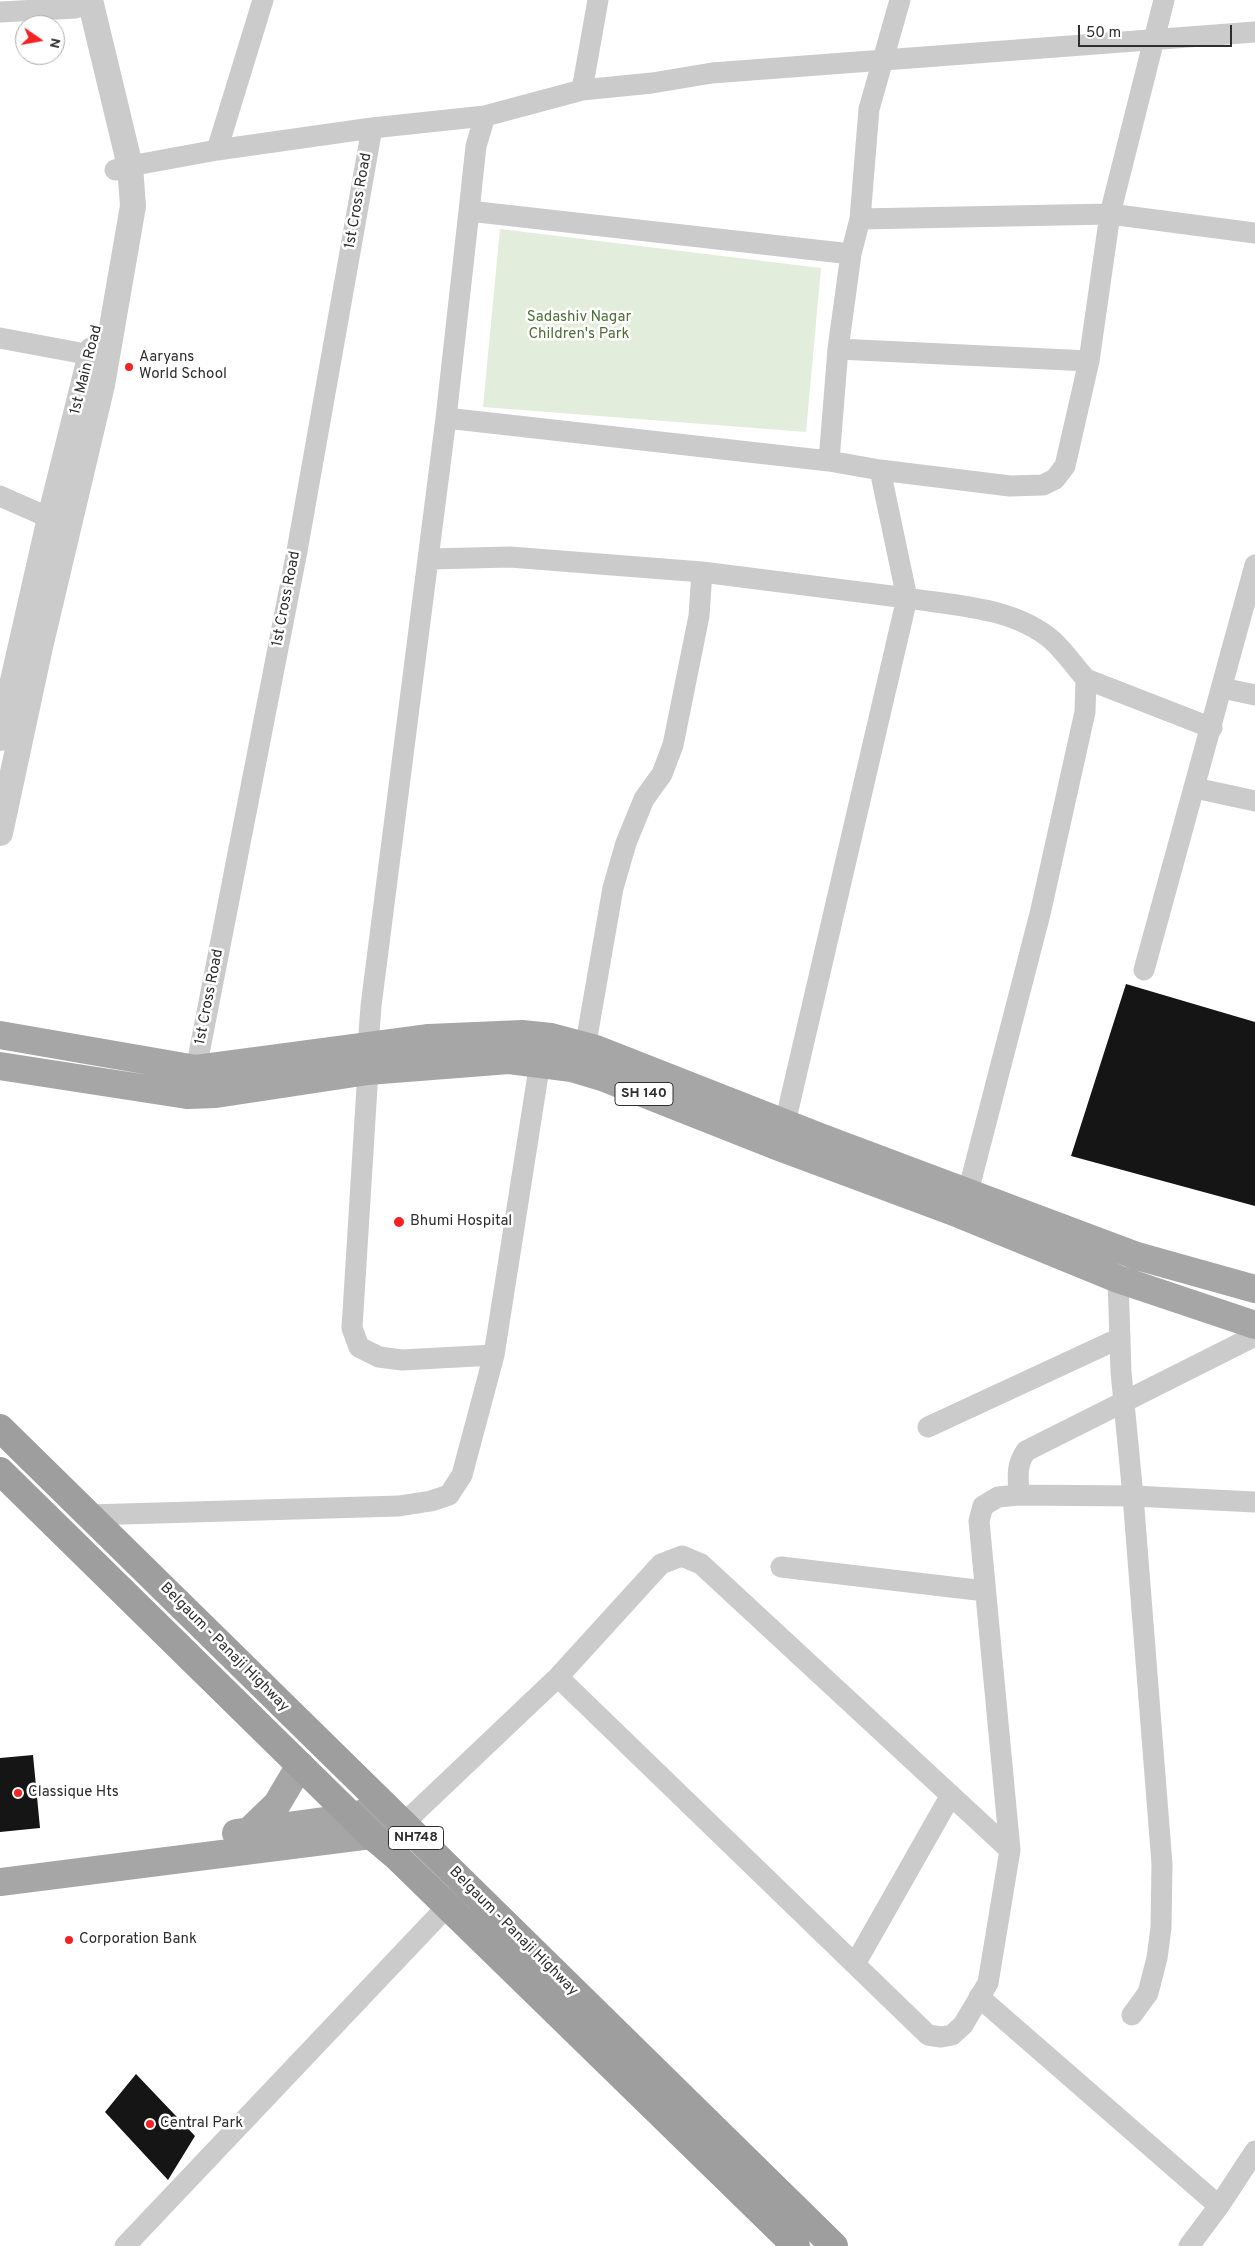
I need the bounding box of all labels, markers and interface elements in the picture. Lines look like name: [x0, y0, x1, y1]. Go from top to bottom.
north arrow: [15, 15, 65, 65]
scale bar: [1080, 15, 1234, 47]
text: 50 m: [1086, 24, 1121, 43]
text: N: [45, 36, 64, 50]
street label: 1st Cross Road: [342, 152, 376, 250]
park label: Sadashiv Nagar Children's Park: [527, 309, 631, 344]
street label: 1st Main Road: [67, 323, 107, 417]
place label: Aaryans World School: [139, 349, 227, 384]
marker: Aaryans World School: [123, 361, 135, 373]
street label: 1st Cross Road: [269, 550, 305, 648]
street label: 1st Cross Road: [192, 948, 228, 1046]
road number: SH 140: [615, 1082, 673, 1106]
place label: Bhumi Hospital: [410, 1213, 512, 1231]
marker: Bhumi Hospital: [392, 1215, 406, 1229]
street label: Belgaum - Panaji Highway: [156, 1580, 292, 1716]
place label: Classique Hts: [28, 1784, 119, 1802]
marker: Classique Hts: [12, 1787, 24, 1799]
road number: NH748: [388, 1826, 444, 1850]
street label: Belgaum - Panaji Highway: [445, 1864, 581, 2000]
place label: Corporation Bank: [79, 1931, 197, 1949]
marker: Corporation Bank: [63, 1934, 75, 1946]
place label: Central Park: [160, 2115, 243, 2133]
marker: Central Park: [144, 2118, 156, 2130]

